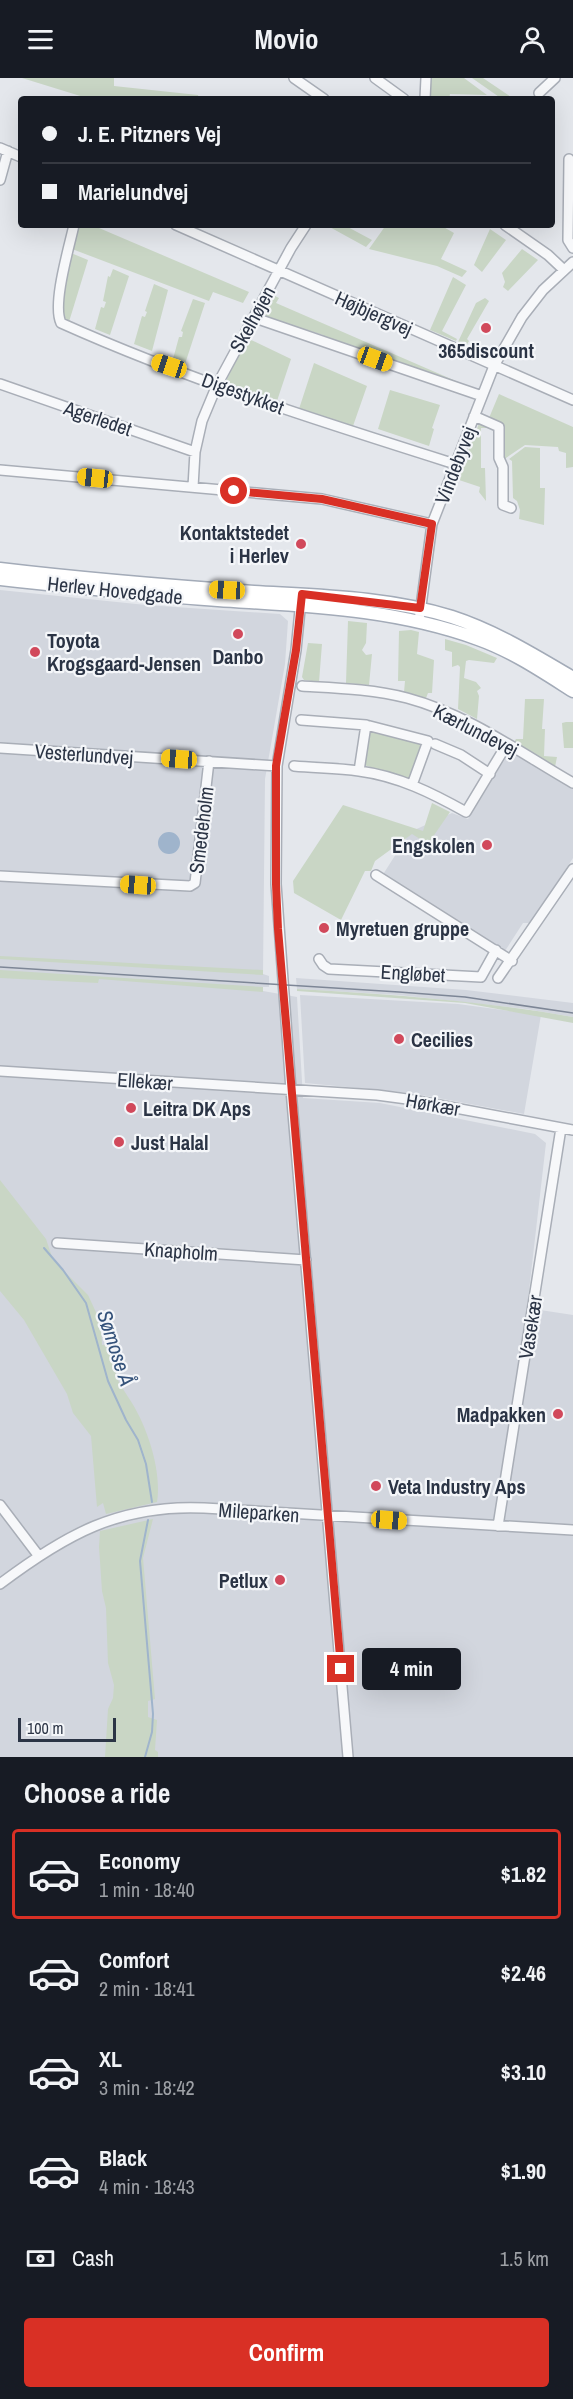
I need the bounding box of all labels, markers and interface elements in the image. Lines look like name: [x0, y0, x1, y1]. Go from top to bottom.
text: Movio: [255, 21, 318, 57]
icon: menu: [24, 23, 57, 56]
icon: person: [516, 23, 549, 56]
text: J. E. Pitzners Vej: [78, 119, 221, 149]
text: Marielundvej: [78, 177, 188, 207]
street label: Skelhøjen: [223, 281, 281, 357]
street label: Højbjergvej: [331, 284, 417, 342]
marker: 365discount: [479, 321, 493, 335]
place label: 365discount: [438, 337, 534, 364]
car: [355, 344, 395, 374]
car: [149, 352, 189, 380]
street label: Digestykket: [198, 366, 288, 420]
street label: Agerledet: [59, 393, 136, 442]
street label: Vindebyvej: [428, 422, 482, 508]
car: [76, 467, 114, 489]
route start: [220, 477, 247, 504]
place label: Kontaktstedet i Herlev: [180, 519, 290, 569]
marker: Kontaktstedet i Herlev: [294, 537, 308, 551]
street label: Herlev Hovedgade: [46, 569, 184, 611]
car: [209, 580, 245, 600]
place label: Toyota Krogsgaard-Jensen: [47, 627, 201, 677]
marker: Danbo: [231, 627, 245, 641]
place label: Danbo: [212, 643, 264, 670]
marker: Toyota Krogsgaard-Jensen: [28, 645, 42, 659]
street label: Kærlundevej: [429, 697, 523, 763]
street label: Vesterlundvej: [34, 737, 134, 771]
car: [160, 749, 198, 769]
street label: Smedeholm: [182, 785, 220, 875]
place label: Engskolen: [392, 832, 475, 859]
marker: Engskolen: [480, 838, 494, 852]
car: [119, 875, 157, 895]
place label: Myretuen gruppe: [336, 915, 469, 942]
marker: Myretuen gruppe: [317, 921, 331, 935]
street label: Engløbet: [380, 958, 446, 988]
place label: Cecilies: [411, 1026, 473, 1053]
marker: Cecilies: [392, 1032, 406, 1046]
street label: Ellekær: [116, 1066, 174, 1096]
street label: Hørkær: [404, 1086, 463, 1122]
place label: Leitra DK Aps: [143, 1095, 251, 1122]
marker: Leitra DK Aps: [124, 1101, 138, 1115]
place label: Just Halal: [131, 1129, 208, 1156]
marker: Just Halal: [112, 1135, 126, 1149]
street label: Knapholm: [143, 1235, 219, 1267]
street label: Vasekær: [512, 1293, 548, 1361]
water label: Sømose Å: [90, 1306, 142, 1390]
place label: Madpakken: [457, 1401, 546, 1428]
marker: Madpakken: [551, 1407, 565, 1421]
place label: Veta Industry Aps: [388, 1473, 526, 1500]
marker: Veta Industry Aps: [369, 1479, 383, 1493]
street label: Mileparken: [218, 1496, 300, 1528]
car: [370, 1510, 408, 1530]
place label: Petlux: [219, 1567, 269, 1594]
marker: Petlux: [273, 1573, 287, 1587]
callout: 4 min: [362, 1648, 461, 1690]
route end: [327, 1655, 354, 1682]
text: 4 min: [390, 1655, 433, 1682]
scale bar: [18, 1715, 116, 1742]
text: 100 m: [27, 1717, 63, 1739]
text: Choose a ride: [24, 1775, 170, 1811]
text: Economy: [99, 1846, 180, 1876]
icon: car: [27, 1847, 81, 1901]
text: $1.82: [501, 1859, 546, 1889]
text: 1 min · 18:40: [99, 1876, 195, 1903]
text: Comfort: [99, 1945, 169, 1975]
icon: car: [27, 1946, 81, 2000]
text: $2.46: [501, 1958, 546, 1988]
text: 2 min · 18:41: [99, 1975, 195, 2002]
text: XL: [99, 2044, 122, 2074]
icon: car: [27, 2045, 81, 2099]
text: $3.10: [501, 2057, 546, 2087]
text: 3 min · 18:42: [99, 2074, 195, 2101]
text: Black: [99, 2143, 147, 2173]
icon: car: [27, 2144, 81, 2198]
text: $1.90: [501, 2156, 546, 2186]
text: 4 min · 18:43: [99, 2173, 195, 2200]
icon: cash: [24, 2242, 57, 2275]
text: Cash: [72, 2243, 114, 2273]
text: 1.5 km: [500, 2245, 549, 2272]
button: Confirm: [24, 2318, 549, 2387]

